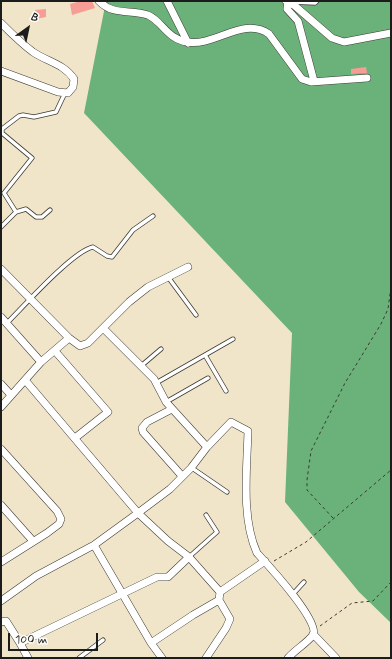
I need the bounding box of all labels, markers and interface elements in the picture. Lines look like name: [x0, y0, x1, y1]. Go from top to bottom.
north arrow: [8, 8, 48, 48]
text: B: [28, 10, 41, 26]
scale bar: [10, 625, 100, 651]
text: 100 m: [15, 632, 47, 648]

